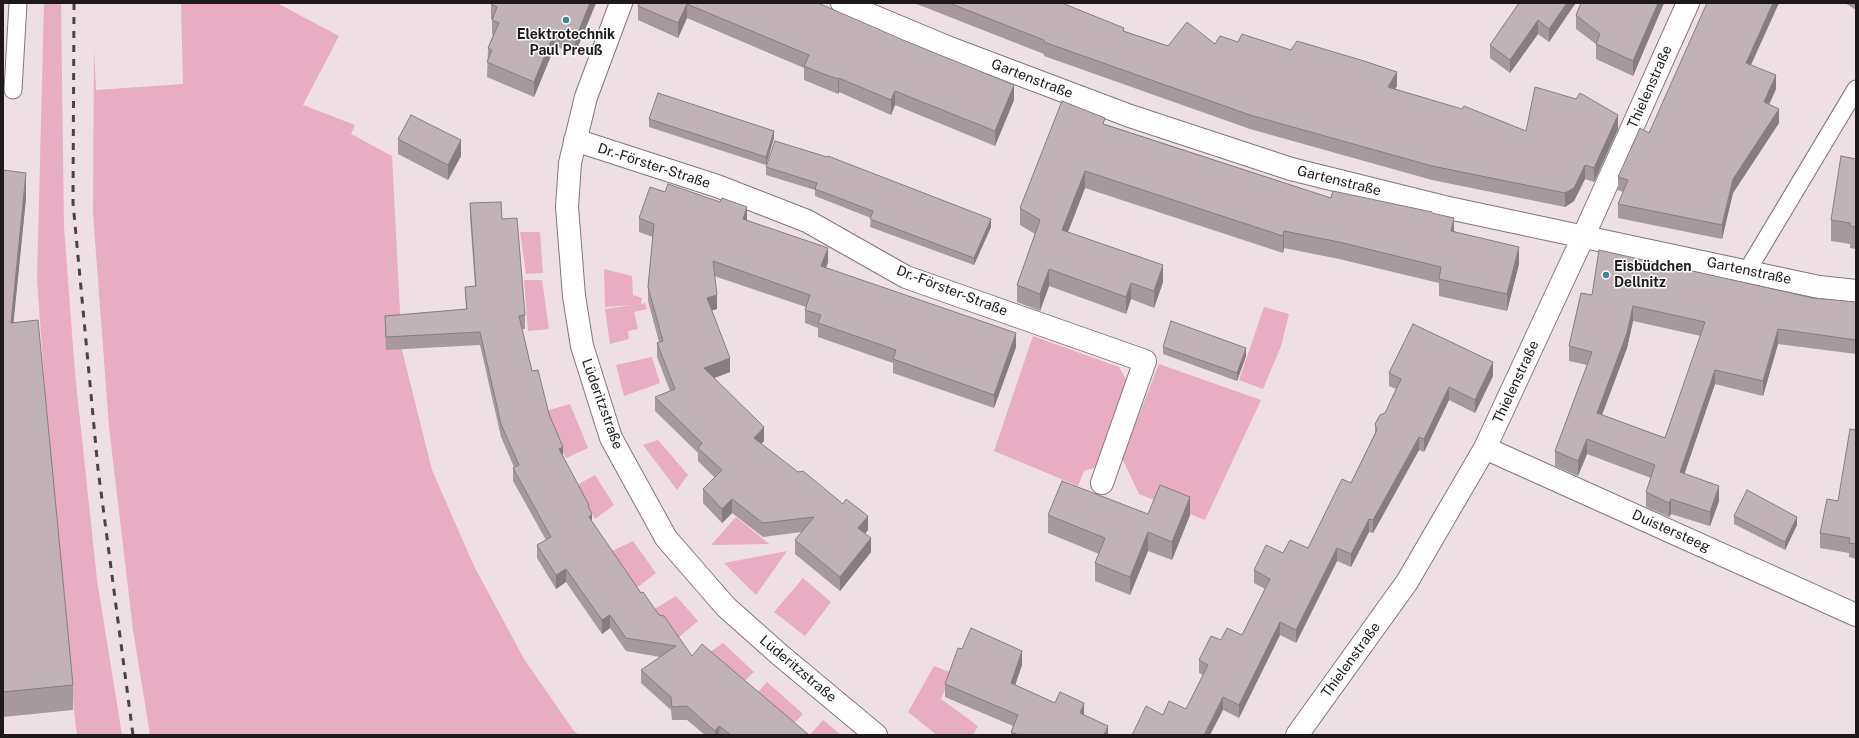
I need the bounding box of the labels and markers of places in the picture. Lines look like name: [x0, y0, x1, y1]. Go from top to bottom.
marker: Elektrotechnik Paul Preuß: [561, 15, 571, 25]
place label: Elektrotechnik Paul Preuß: [517, 27, 615, 60]
place label: Eisbüdchen Dellnitz: [1614, 259, 1692, 292]
marker: Eisbüdchen Dellnitz: [1601, 270, 1611, 280]

